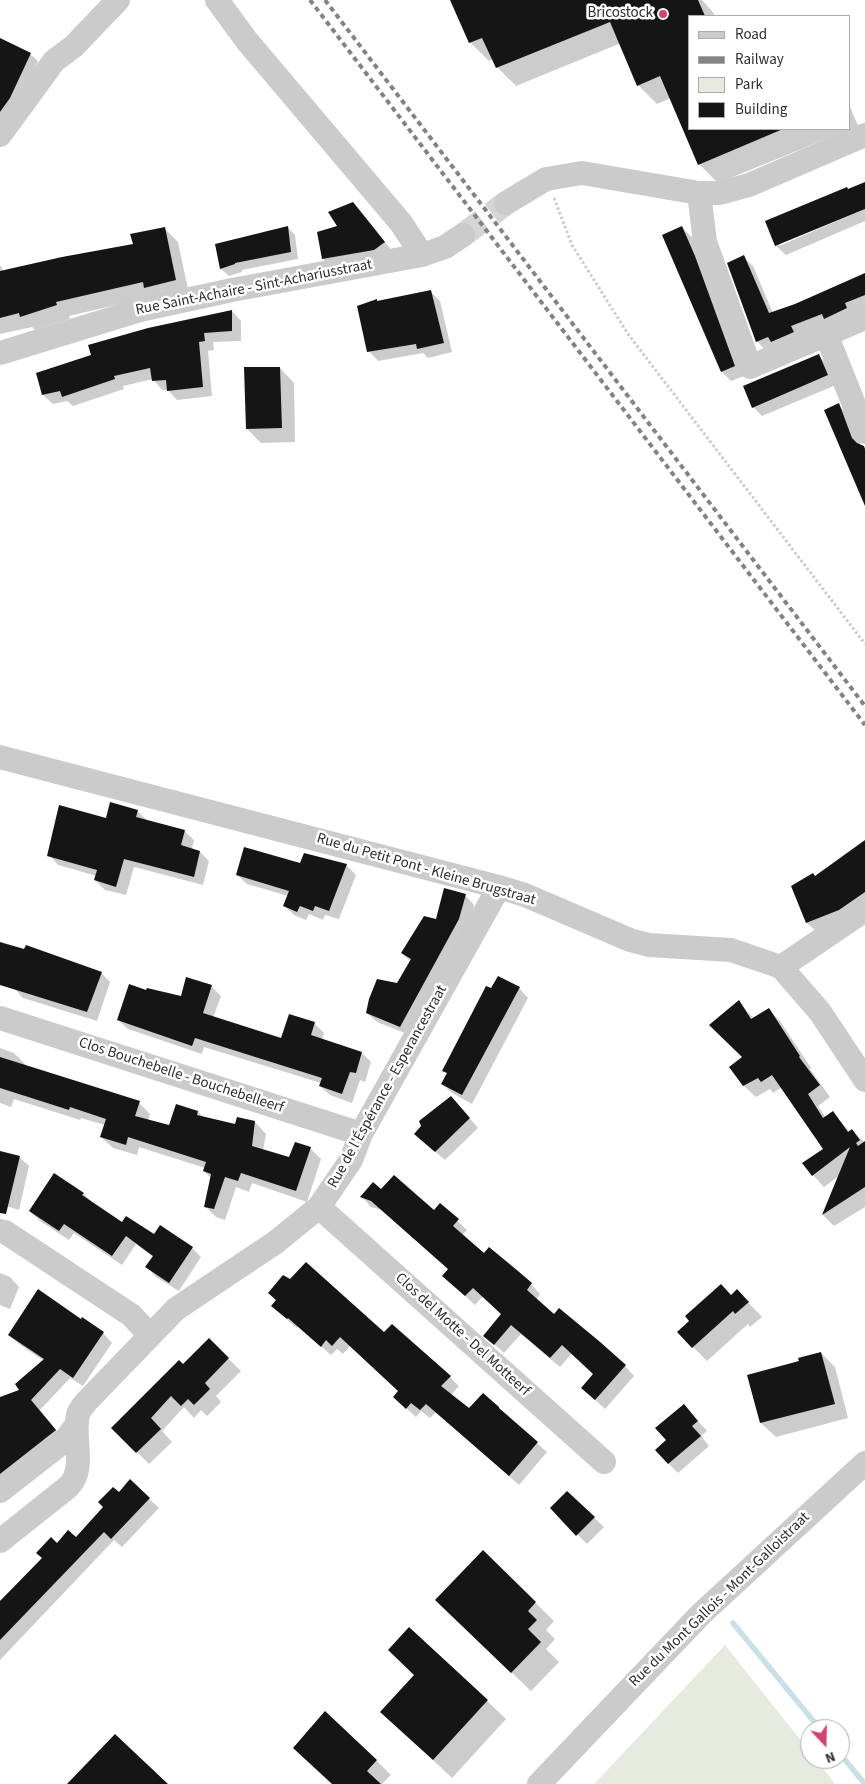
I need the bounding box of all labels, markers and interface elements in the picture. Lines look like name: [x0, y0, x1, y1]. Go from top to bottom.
place label: Bricostock: [587, 5, 653, 23]
marker: Bricostock: [657, 8, 669, 20]
legend: [688, 15, 850, 130]
text: Road: [735, 24, 767, 45]
text: Railway: [735, 49, 784, 70]
text: Park: [735, 74, 763, 95]
text: Building: [735, 99, 787, 120]
street label: Rue Saint-Achaire - Sint-Achariusstraat: [134, 256, 374, 320]
street label: Rue du Petit Pont - Kleine Brugstraat: [314, 830, 538, 910]
street label: Rue de l'Éspérance - Esperancestraat: [325, 982, 451, 1192]
street label: Clos Bouchebelle - Bouchebelleerf: [76, 1034, 286, 1118]
street label: Clos del Motte - Del Motteerf: [391, 1270, 533, 1400]
street label: Rue du Mont Gallois - Mont-Galloistraat: [626, 1509, 814, 1691]
north arrow: [800, 1719, 850, 1769]
text: N: [822, 1746, 838, 1768]

